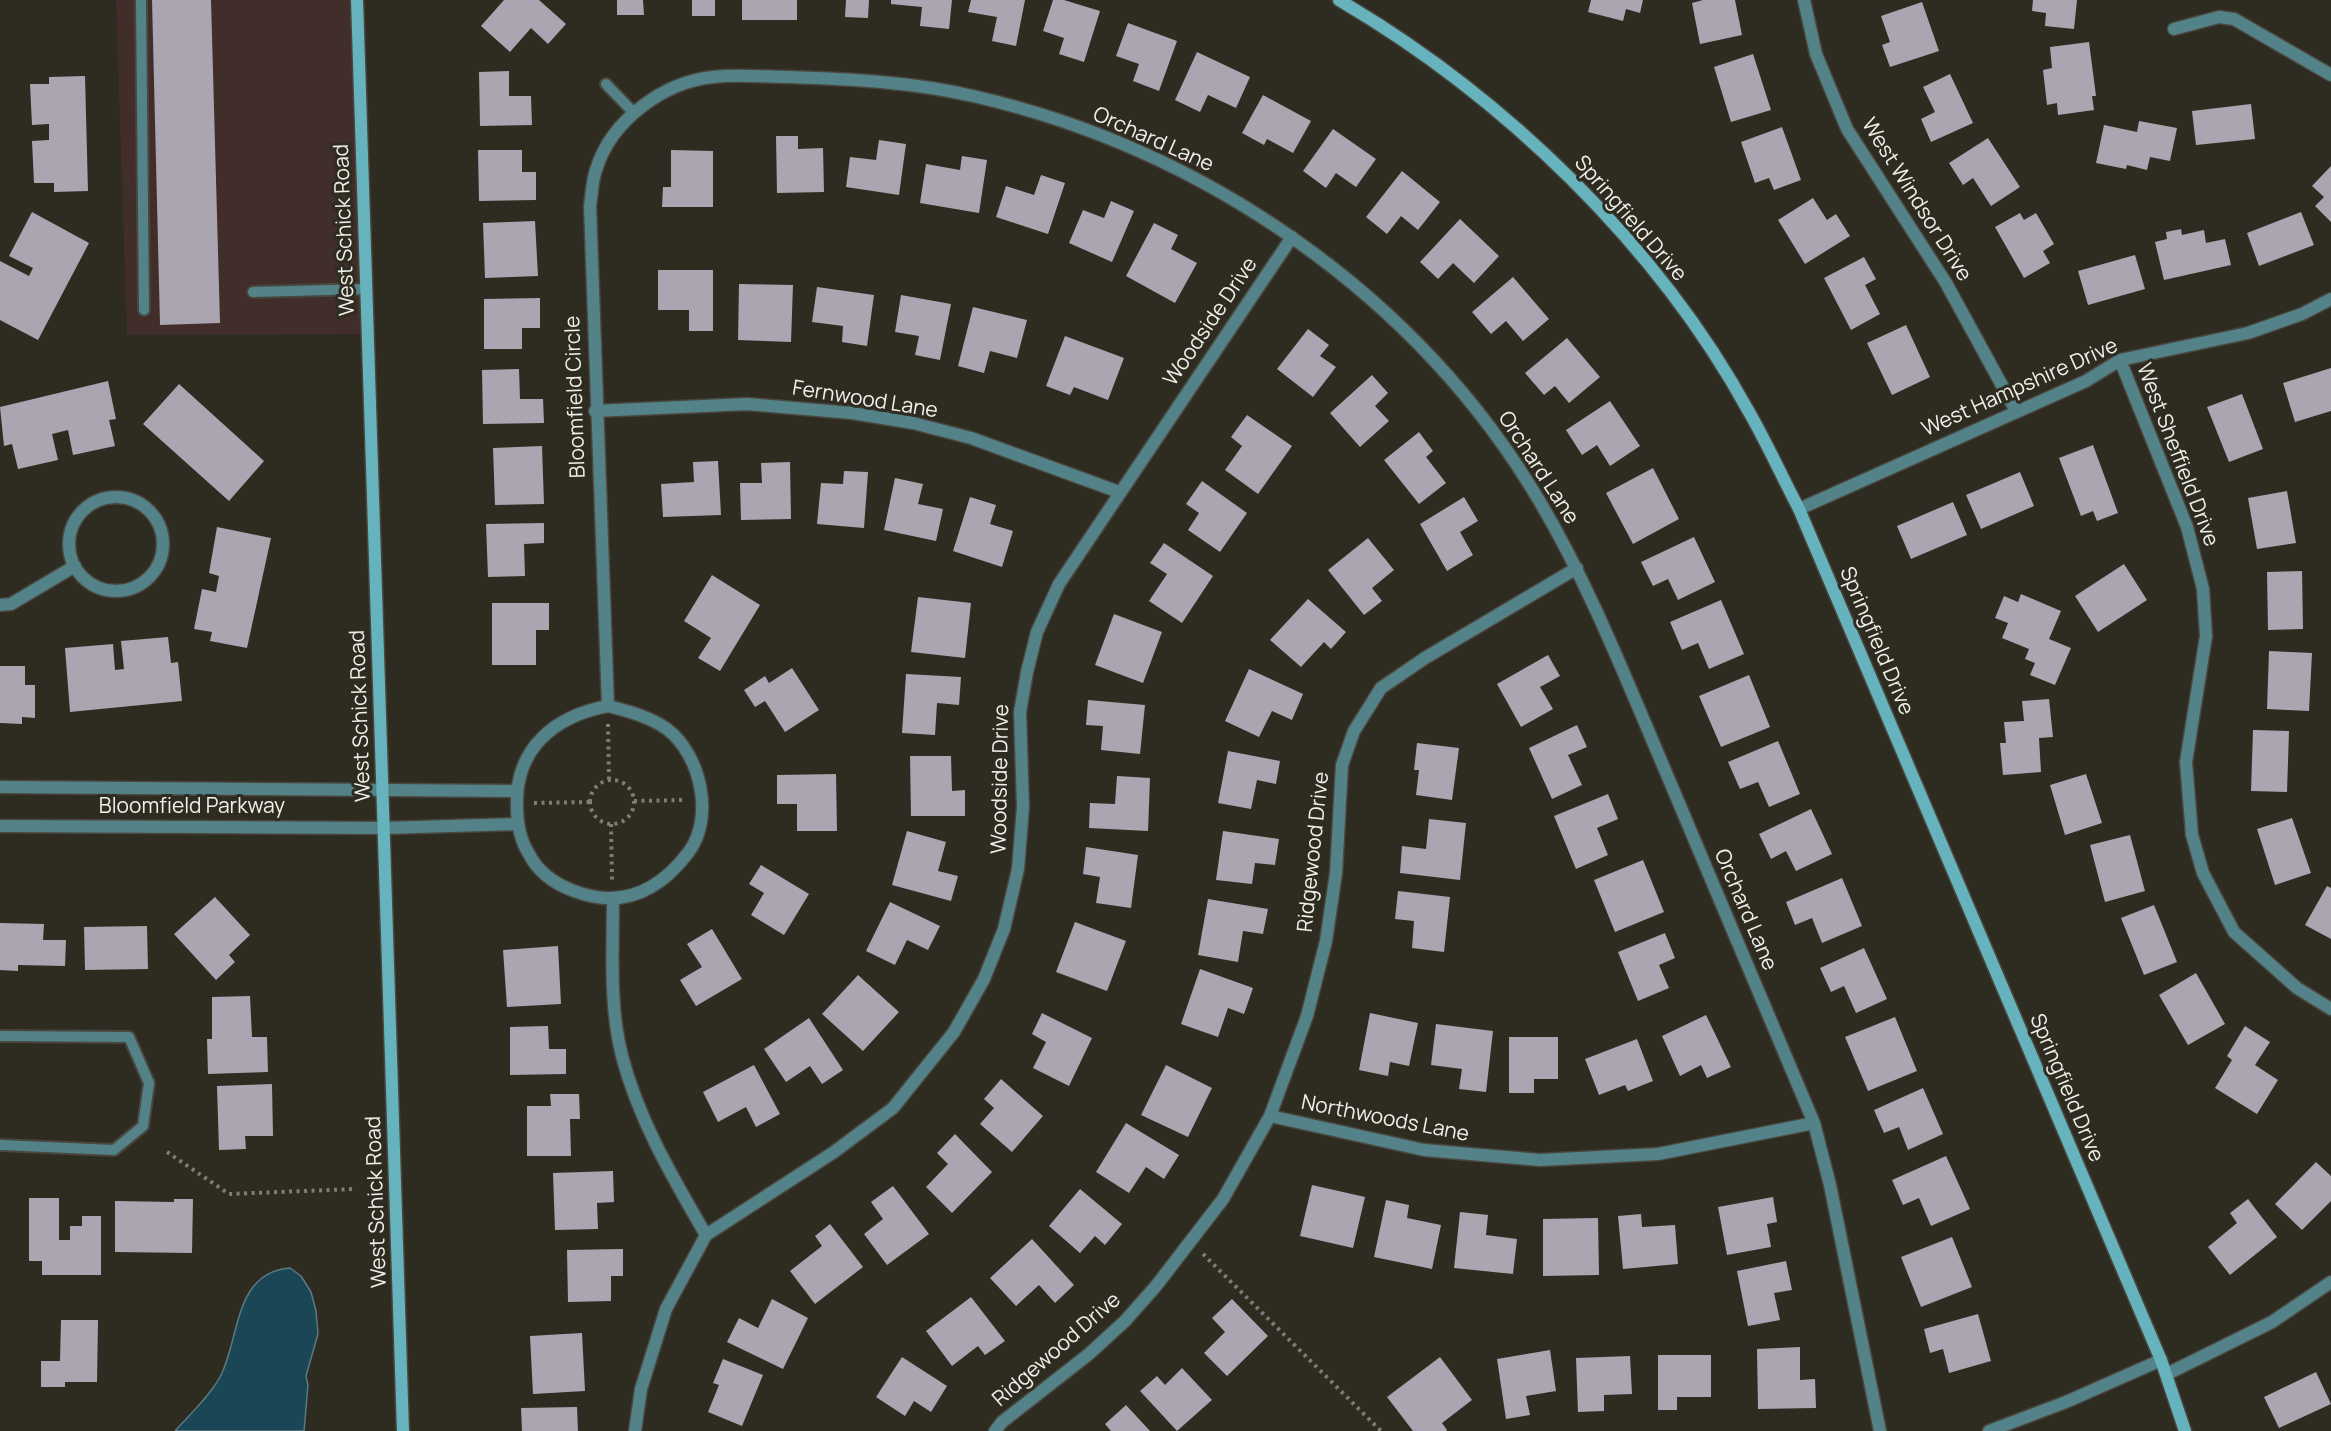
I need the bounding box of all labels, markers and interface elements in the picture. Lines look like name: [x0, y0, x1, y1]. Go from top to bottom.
street label: Orchard Lane: [1089, 102, 1217, 178]
street label: West Windsor Drive: [1856, 114, 1976, 286]
street label: West Schick Road: [329, 143, 361, 317]
street label: Springfield Drive: [1569, 151, 1691, 287]
street label: Woodside Drive: [1159, 253, 1263, 391]
street label: Bloomfield Circle: [561, 315, 591, 479]
street label: West Hampshire Drive: [1918, 333, 2122, 443]
street label: West Sheffield Drive: [2130, 360, 2224, 550]
street label: Fernwood Lane: [791, 376, 939, 424]
street label: Orchard Lane: [1492, 407, 1584, 529]
street label: Springfield Drive: [1833, 563, 1919, 719]
street label: West Schick Road: [345, 629, 377, 803]
street label: Woodside Drive: [987, 704, 1015, 854]
street label: Ridgewood Drive: [1293, 771, 1335, 933]
street label: Bloomfield Parkway: [99, 794, 285, 820]
street label: Orchard Lane: [1708, 846, 1782, 974]
street label: Springfield Drive: [2023, 1010, 2109, 1166]
street label: Northwoods Lane: [1299, 1090, 1471, 1148]
street label: West Schick Road: [361, 1115, 393, 1289]
street label: Ridgewood Drive: [988, 1288, 1126, 1412]

